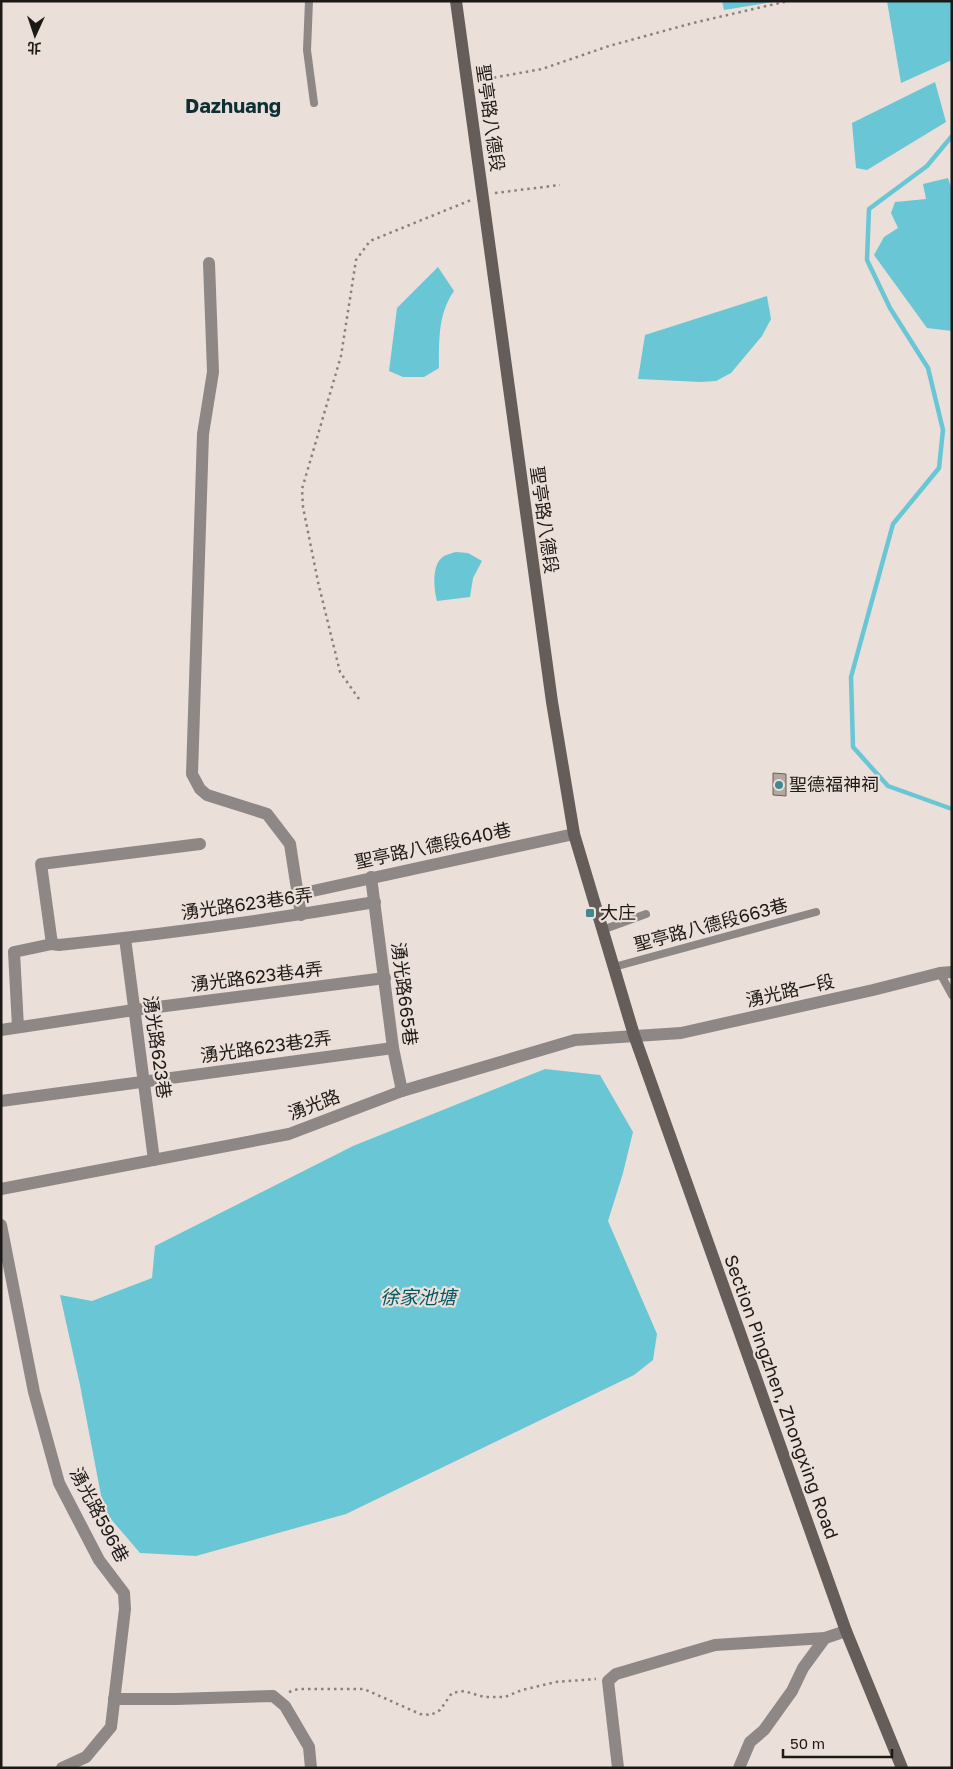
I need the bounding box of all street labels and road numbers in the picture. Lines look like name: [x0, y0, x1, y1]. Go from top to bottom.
street label: 聖亭路八德段: [473, 63, 509, 173]
street label: 聖亭路八德段: [527, 465, 563, 575]
street label: 聖亭路八德段640巷: [353, 818, 513, 872]
street label: 湧光路623巷6弄: [180, 883, 314, 923]
street label: 聖亭路八德段663巷: [631, 893, 790, 955]
street label: 湧光路665巷: [388, 941, 422, 1047]
street label: 湧光路623巷4弄: [190, 957, 324, 995]
street label: 湧光路一段: [743, 969, 836, 1011]
street label: 湧光路623巷: [140, 994, 176, 1100]
street label: 湧光路623巷2弄: [199, 1026, 333, 1066]
street label: 湧光路: [284, 1084, 343, 1124]
street label: Section Pingzhen, Zhongxing Road: [720, 1252, 844, 1542]
street label: 湧光路596巷: [66, 1463, 134, 1566]

